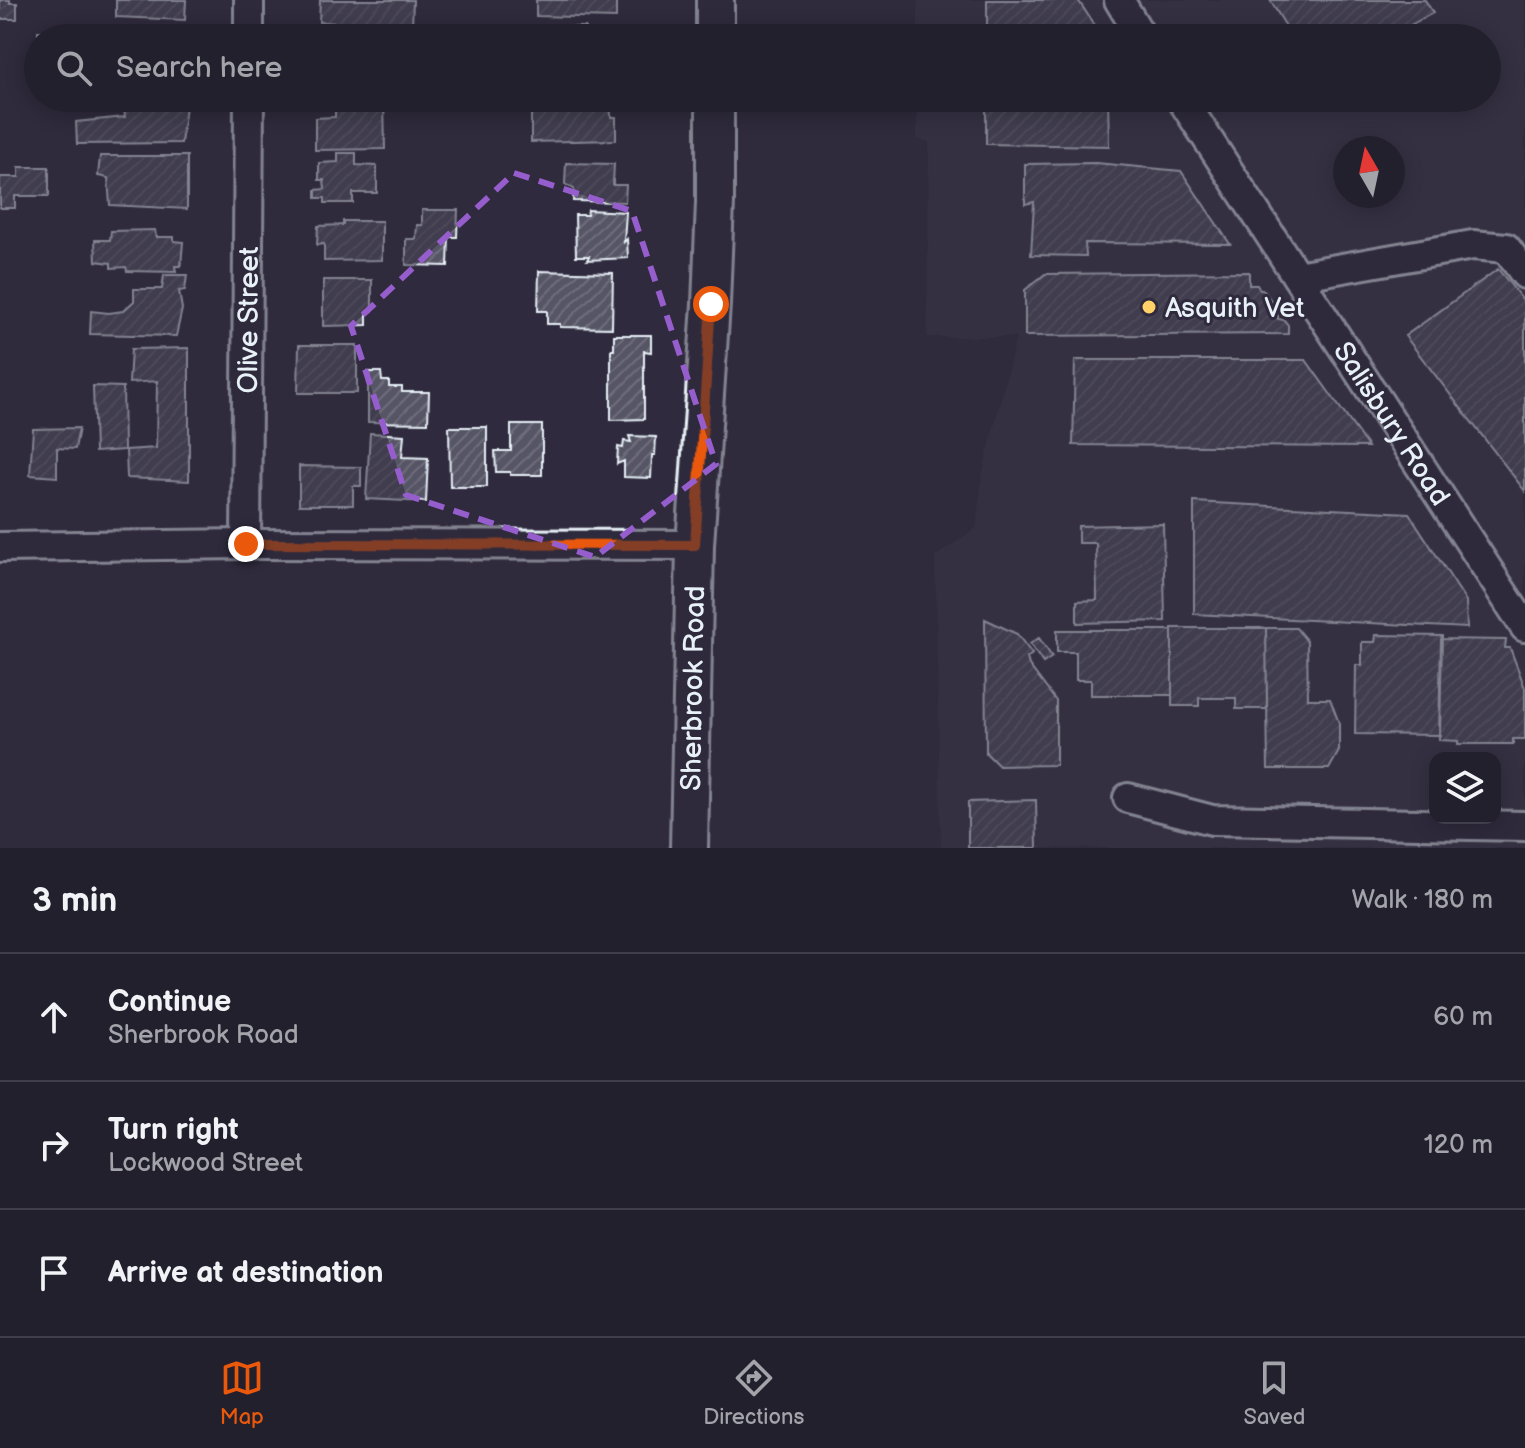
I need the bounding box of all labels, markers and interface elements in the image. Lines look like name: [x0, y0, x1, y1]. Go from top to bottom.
search box: [24, 24, 1501, 112]
icon: search: [52, 46, 96, 90]
text: Search here: [116, 50, 282, 86]
north arrow: [1333, 136, 1405, 208]
street label: Olive Street: [232, 246, 266, 394]
route start: [693, 286, 729, 322]
place label: Asquith Vet: [1165, 292, 1305, 325]
marker: Asquith Vet: [1140, 298, 1158, 316]
street label: Salisbury Road: [1326, 336, 1456, 512]
route end: [228, 526, 264, 562]
street label: Sherbrook Road: [675, 585, 712, 791]
map controls: [1429, 752, 1501, 824]
button: layers: [1429, 752, 1501, 824]
text: 3 min: [32, 880, 117, 921]
text: Walk · 180 m: [1352, 885, 1493, 916]
text: Continue: [108, 984, 231, 1020]
icon: ahead: [32, 995, 76, 1039]
text: 60 m: [1433, 1002, 1493, 1033]
text: Sherbrook Road: [108, 1020, 299, 1051]
text: Turn right: [108, 1112, 239, 1148]
icon: right: [32, 1123, 76, 1167]
text: 120 m: [1424, 1130, 1493, 1161]
text: Lockwood Street: [108, 1148, 303, 1179]
icon: arrive: [32, 1251, 76, 1295]
text: Arrive at destination: [108, 1255, 384, 1291]
tab: Map: [220, 1356, 264, 1431]
tab: Directions: [703, 1356, 804, 1431]
tab: Saved: [1244, 1356, 1305, 1431]

